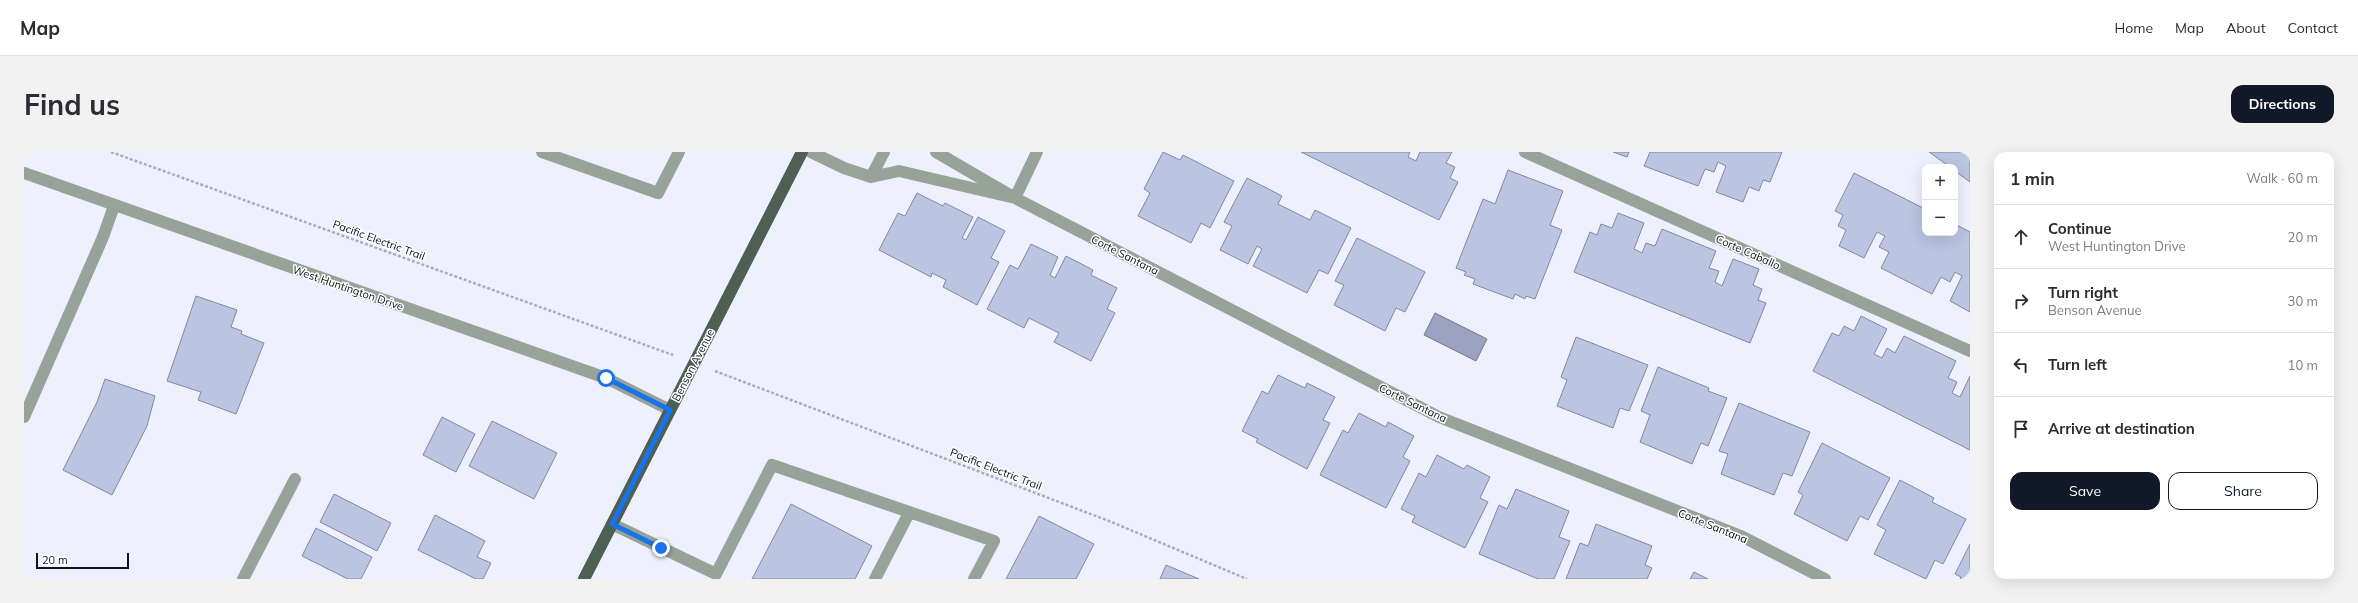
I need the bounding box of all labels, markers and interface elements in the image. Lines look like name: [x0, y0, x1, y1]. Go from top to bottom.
text: Map: [20, 16, 60, 40]
text: Home: [2114, 19, 2153, 37]
text: Map: [2175, 19, 2204, 37]
text: About: [2226, 19, 2266, 37]
text: Contact: [2288, 19, 2338, 37]
button: Directions: [2231, 85, 2334, 123]
text: Find us: [24, 87, 120, 122]
map controls: [1922, 164, 1958, 236]
button: +: [1922, 164, 1958, 200]
text: 1 min: [2010, 168, 2055, 189]
text: Walk · 60 m: [2247, 170, 2318, 186]
button: −: [1922, 200, 1958, 236]
street label: Pacific Electric Trail: [331, 217, 427, 263]
text: Continue: [2048, 219, 2111, 238]
icon: ahead: [2010, 226, 2032, 248]
text: 20 m: [2288, 229, 2318, 245]
street label: Corte Santana: [1089, 232, 1161, 278]
street label: Corte Caballo: [1714, 232, 1782, 272]
text: West Huntington Drive: [2048, 238, 2186, 254]
street label: West Huntington Drive: [291, 262, 405, 314]
text: Turn right: [2048, 283, 2118, 302]
icon: right: [2010, 290, 2032, 312]
text: 30 m: [2288, 293, 2318, 309]
text: Benson Avenue: [2048, 302, 2142, 318]
street label: Benson Avenue: [669, 326, 717, 403]
icon: left: [2010, 354, 2032, 376]
text: Turn left: [2048, 355, 2107, 374]
text: 10 m: [2288, 357, 2318, 373]
route start: [597, 369, 615, 387]
street label: Corte Santana: [1377, 381, 1449, 425]
icon: arrive: [2010, 418, 2032, 440]
text: Arrive at destination: [2048, 419, 2195, 438]
street label: Pacific Electric Trail: [948, 445, 1044, 493]
button: Save: [2010, 472, 2160, 510]
button: Share: [2168, 472, 2318, 510]
street label: Corte Santana: [1676, 506, 1750, 546]
route end: [652, 539, 670, 557]
scale bar: [36, 551, 129, 570]
text: 20 m: [42, 553, 68, 567]

